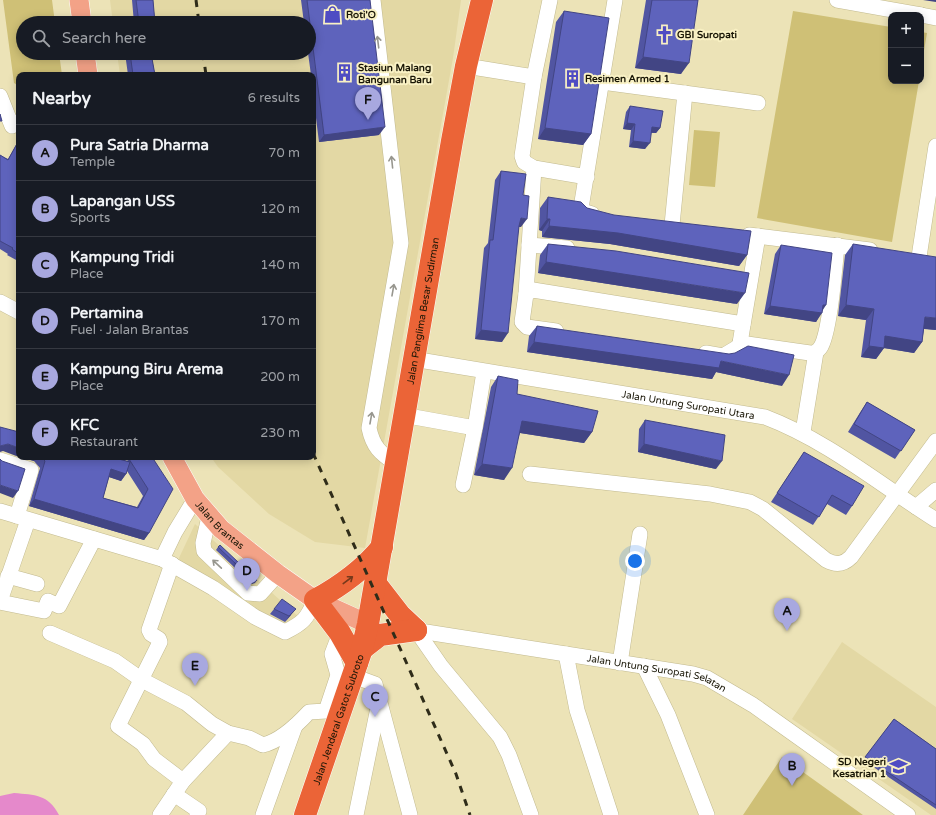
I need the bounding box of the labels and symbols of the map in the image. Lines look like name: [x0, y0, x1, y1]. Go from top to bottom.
shop icon: Roti'O: [323, 4, 343, 24]
place label: Roti'O: [346, 9, 376, 21]
church icon: GBI Suropati: [654, 24, 674, 44]
place label: GBI Suropati: [677, 29, 737, 41]
one-way arrow: [374, 36, 382, 49]
place label: Stasiun Malang Bangunan Baru: [358, 62, 432, 86]
building icon: Stasiun Malang Bangunan Baru: [335, 63, 355, 83]
building icon: Resimen Armed 1: [562, 68, 582, 88]
place label: Resimen Armed 1: [585, 73, 670, 85]
pin: F: [355, 87, 381, 120]
one-way arrow: [388, 155, 396, 168]
street label: Jalan Panglima Besar Sudirman: [405, 237, 442, 386]
one-way arrow: [389, 284, 397, 297]
street label: Jalan Untung Suropati Utara: [621, 388, 755, 422]
one-way arrow: [367, 412, 375, 425]
street label: Jalan Brantas: [192, 499, 246, 552]
your location: [625, 551, 645, 571]
pin: D: [234, 558, 260, 591]
one-way arrow: [212, 559, 222, 568]
one-way arrow: [342, 575, 353, 584]
pin: A: [774, 598, 800, 631]
street label: Jalan Untung Suropati Selatan: [586, 652, 728, 695]
pin: E: [182, 653, 208, 686]
street label: Jalan Jenderal Gatot Subroto: [311, 653, 367, 787]
pin: C: [362, 684, 388, 717]
pin: B: [779, 753, 805, 786]
place label: SD Negeri Kesatrian 1: [833, 756, 886, 780]
school or university icon: SD Negeri Kesatrian 1: [889, 757, 909, 777]

